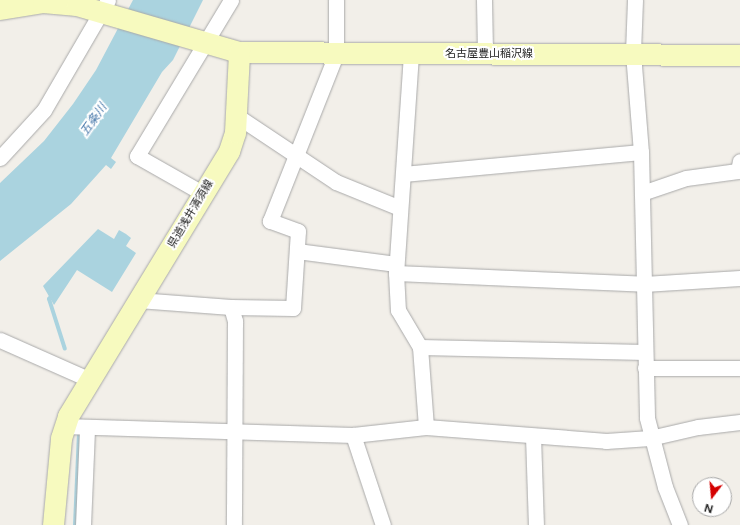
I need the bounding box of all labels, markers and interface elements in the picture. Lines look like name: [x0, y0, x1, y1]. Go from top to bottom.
street label: 名古屋豊山稲沢線: [445, 47, 533, 61]
water label: 五条川: [78, 101, 110, 139]
street label: 県道浅井清須線: [166, 178, 216, 250]
north arrow: [692, 477, 732, 517]
text: N: [703, 501, 715, 515]

